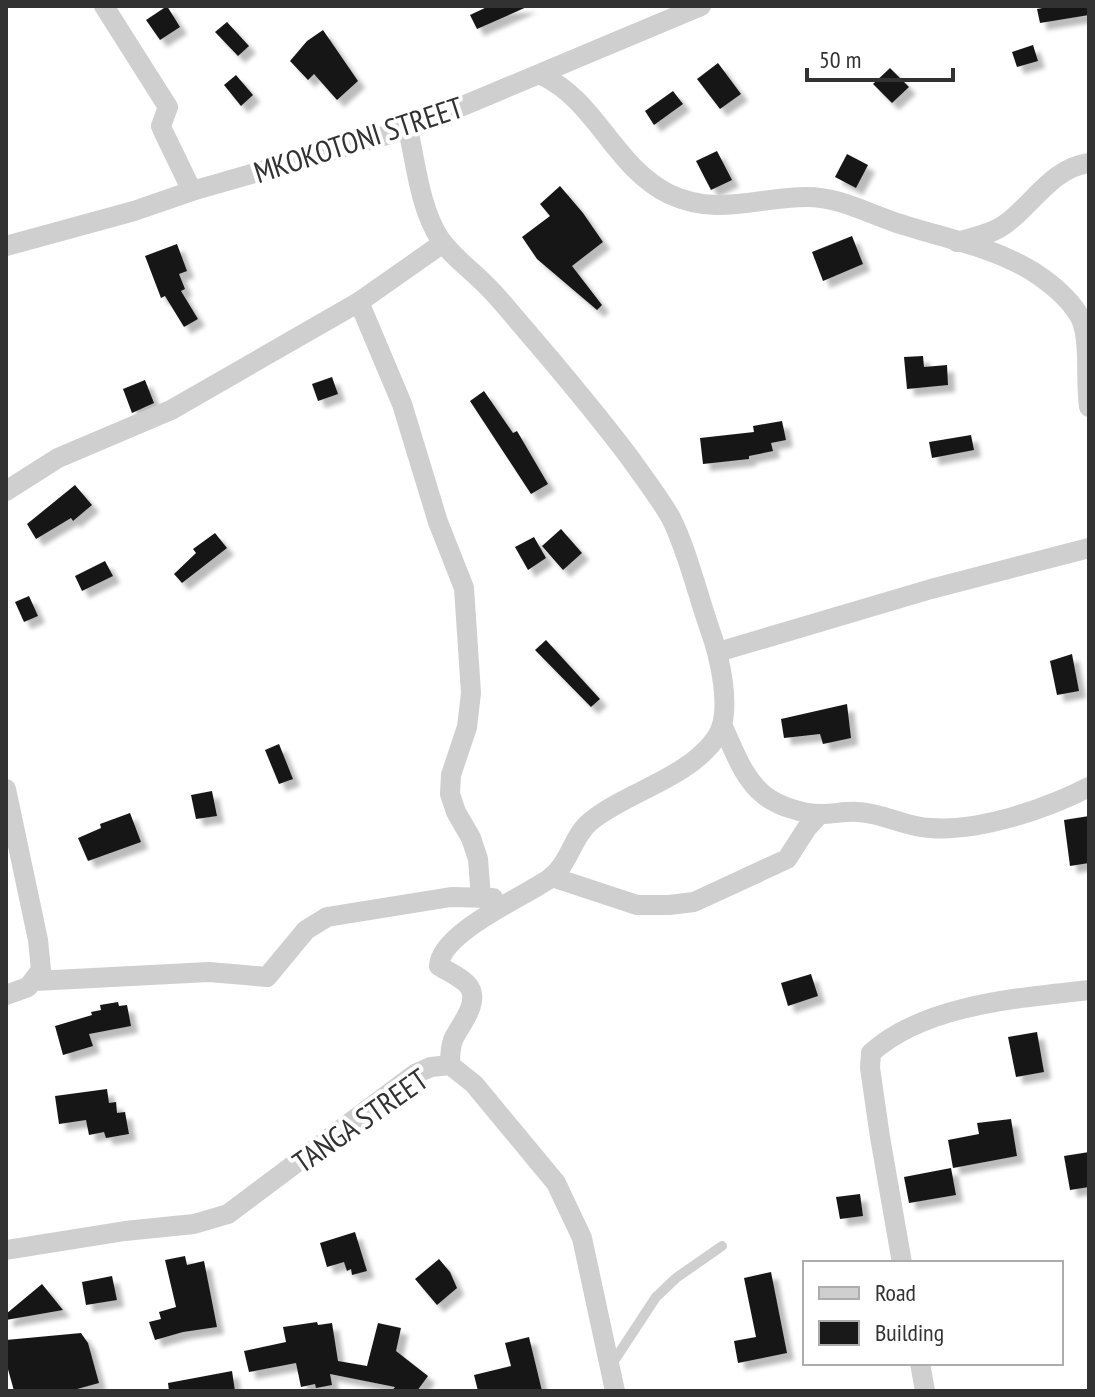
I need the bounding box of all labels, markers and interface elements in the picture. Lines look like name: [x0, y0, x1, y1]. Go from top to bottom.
scale bar: [807, 32, 953, 82]
text: 50 m: [819, 44, 861, 75]
street label: MKOKOTONI STREET: [249, 87, 467, 191]
street label: TANGA STREET: [285, 1059, 435, 1181]
legend: [803, 1261, 1063, 1365]
text: Road: [875, 1277, 916, 1308]
text: Building: [875, 1317, 944, 1348]

